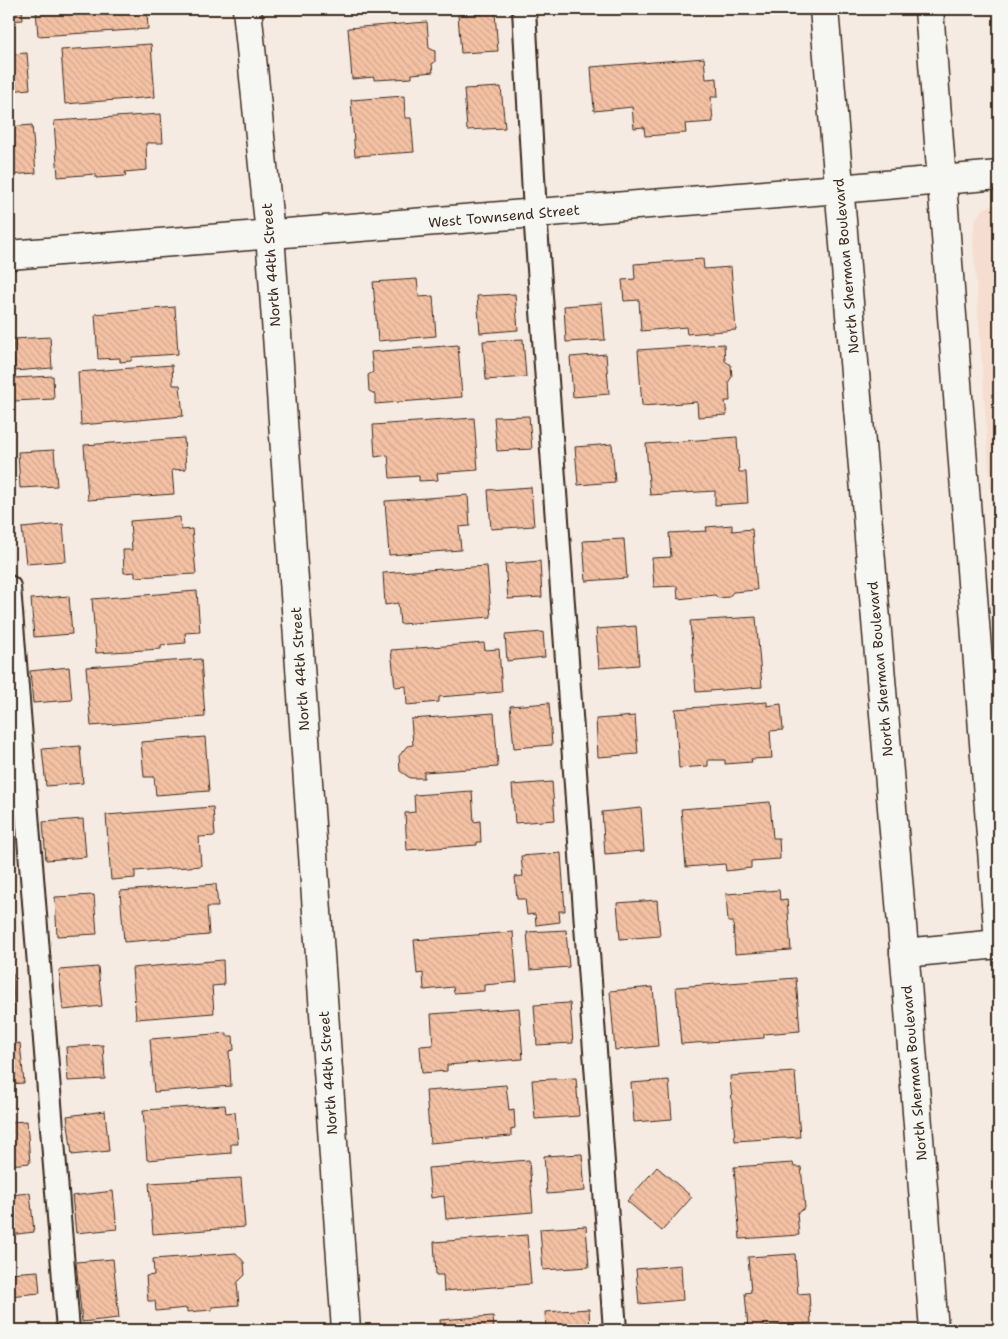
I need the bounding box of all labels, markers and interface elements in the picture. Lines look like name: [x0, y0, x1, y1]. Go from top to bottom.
street label: North Sherman Boulevard: [829, 177, 863, 354]
street label: West Townsend Street: [428, 200, 580, 232]
street label: North 44th Street: [258, 202, 284, 328]
street label: North Sherman Boulevard: [863, 580, 897, 757]
street label: North 44th Street: [287, 606, 313, 732]
street label: North Sherman Boulevard: [897, 984, 931, 1161]
street label: North 44th Street: [315, 1010, 341, 1136]

